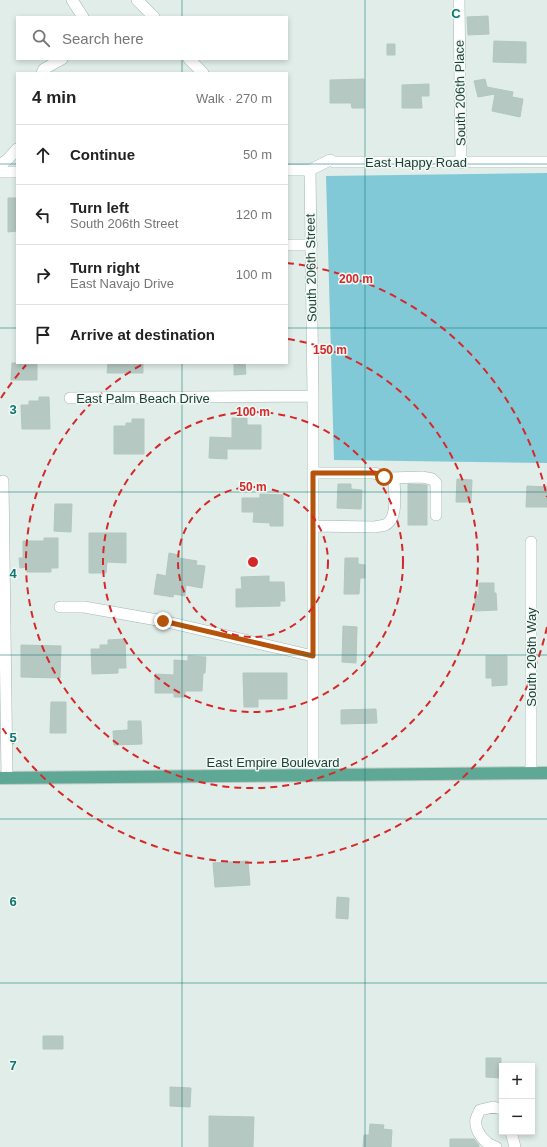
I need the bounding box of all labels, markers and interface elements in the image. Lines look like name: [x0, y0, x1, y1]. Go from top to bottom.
text: C: [451, 6, 461, 21]
search box: [16, 16, 288, 60]
icon: search: [30, 27, 52, 49]
text: Search here: [62, 30, 144, 47]
street label: South 206th Place: [452, 40, 468, 146]
text: 4 min: [32, 88, 76, 107]
text: Walk · 270 m: [196, 91, 272, 106]
icon: ahead: [32, 144, 54, 166]
text: Continue: [70, 146, 135, 163]
text: 50 m: [243, 147, 272, 162]
street label: East Happy Road: [365, 155, 467, 170]
text: Turn left: [70, 199, 129, 216]
icon: left: [32, 204, 54, 226]
text: 120 m: [236, 207, 272, 222]
street label: South 206th Street: [303, 213, 319, 322]
text: South 206th Street: [70, 216, 178, 231]
text: Turn right: [70, 259, 140, 276]
icon: right: [32, 264, 54, 286]
text: 100 m: [236, 267, 272, 282]
text: 200 m: [339, 272, 373, 286]
text: East Navajo Drive: [70, 276, 174, 291]
icon: arrive: [32, 324, 54, 346]
text: Arrive at destination: [70, 326, 215, 343]
text: 150 m: [313, 343, 347, 357]
street label: East Palm Beach Drive: [76, 391, 210, 406]
text: 3: [9, 402, 17, 417]
text: 100 m: [236, 405, 270, 419]
route start: [375, 468, 393, 486]
text: 50 m: [239, 480, 267, 494]
centre of rings: [246, 555, 260, 569]
text: 4: [9, 566, 17, 581]
street label: South 206th Way: [524, 607, 539, 707]
route end: [154, 612, 172, 630]
text: 5: [9, 730, 17, 745]
street label: East Empire Boulevard: [207, 755, 339, 770]
text: 6: [9, 894, 17, 909]
text: 7: [9, 1058, 17, 1073]
map controls: [499, 1063, 535, 1135]
button: +: [499, 1063, 535, 1099]
button: −: [499, 1099, 535, 1135]

